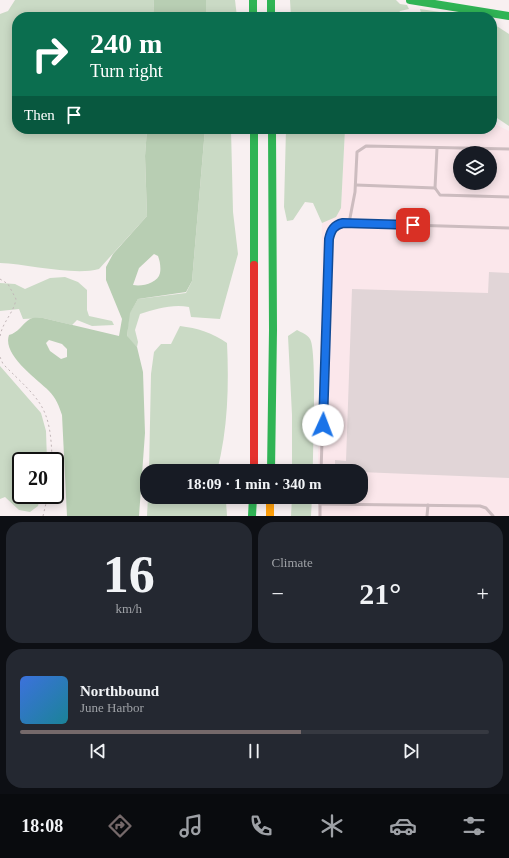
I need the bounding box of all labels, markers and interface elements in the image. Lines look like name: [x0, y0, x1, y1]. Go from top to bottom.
icon: right: [24, 28, 76, 80]
text: 240 m: [90, 28, 162, 59]
text: Turn right: [90, 61, 163, 81]
icon: arrive: [63, 104, 85, 126]
text: Then: [24, 107, 55, 123]
map controls: [453, 146, 497, 190]
button: layers: [453, 146, 497, 190]
pin: [396, 208, 430, 242]
icon: arrive: [402, 214, 424, 236]
position arrow: [302, 404, 344, 446]
speed limit sign: 20: [12, 452, 64, 504]
text: 18:09 · 1 min · 340 m: [187, 476, 322, 492]
text: 16: [103, 546, 155, 603]
text: Climate: [272, 555, 313, 570]
text: 21°: [359, 577, 401, 610]
text: −: [272, 581, 284, 606]
text: +: [477, 581, 489, 606]
text: km/h: [115, 601, 142, 616]
text: Northbound: [80, 683, 159, 699]
text: June Harbor: [80, 700, 144, 715]
icon: previous: [87, 740, 109, 762]
icon: pause: [243, 740, 265, 762]
icon: next: [400, 740, 422, 762]
icon: directions: [106, 812, 134, 840]
icon: music: [177, 812, 205, 840]
icon: phone: [247, 812, 275, 840]
icon: climate: [318, 812, 346, 840]
icon: car: [389, 812, 417, 840]
icon: filters: [460, 812, 488, 840]
text: 18:08: [21, 816, 63, 836]

